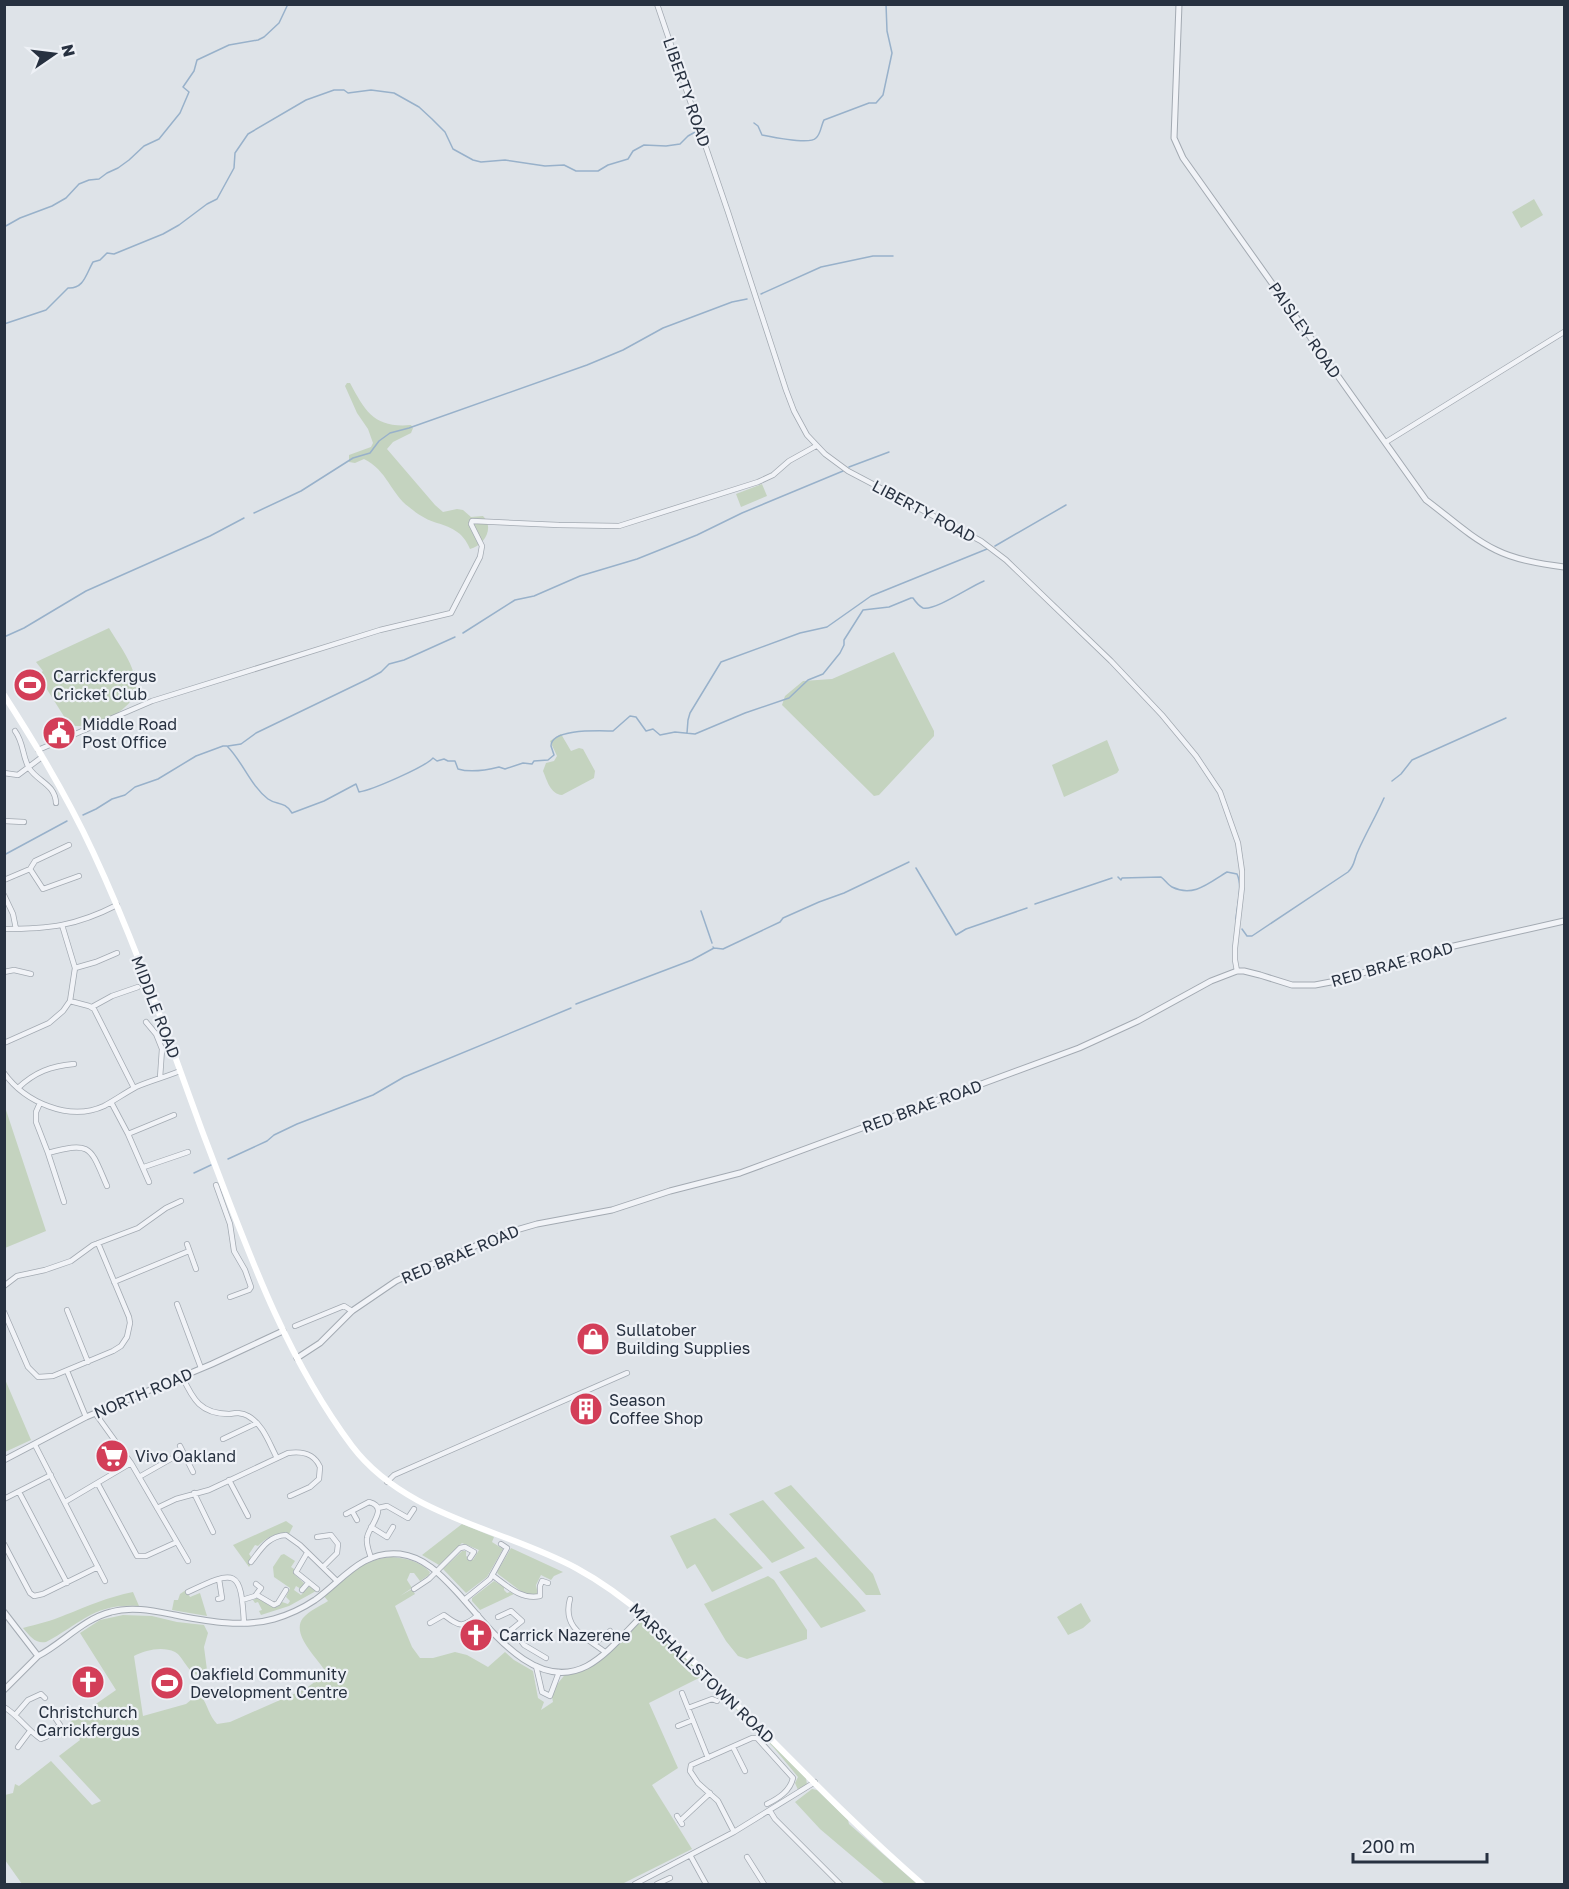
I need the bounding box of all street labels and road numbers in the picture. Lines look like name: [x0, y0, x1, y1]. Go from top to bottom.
street label: LIBERTY ROAD: [659, 35, 715, 149]
street label: PAISLEY ROAD: [1264, 278, 1346, 382]
street label: LIBERTY ROAD: [869, 475, 979, 547]
street label: RED BRAE ROAD: [1329, 937, 1455, 991]
street label: MIDDLE ROAD: [127, 953, 185, 1061]
street label: RED BRAE ROAD: [859, 1075, 985, 1137]
street label: RED BRAE ROAD: [398, 1220, 522, 1288]
street label: NORTH ROAD: [91, 1363, 195, 1423]
street label: MARSHALLSTOWN ROAD: [625, 1599, 779, 1747]

